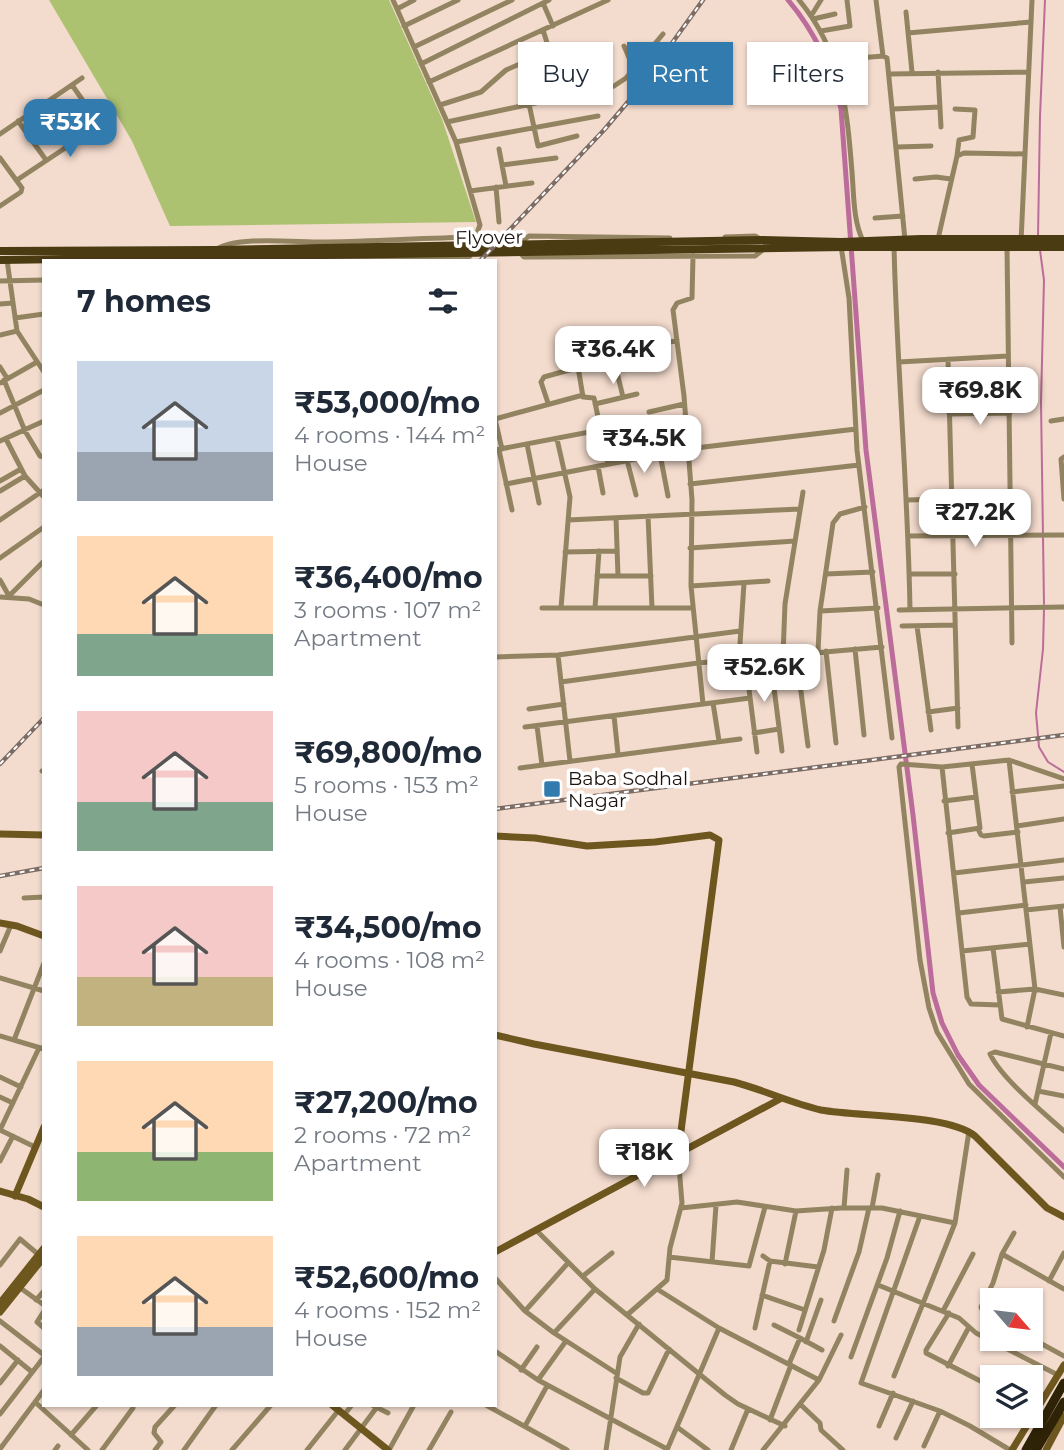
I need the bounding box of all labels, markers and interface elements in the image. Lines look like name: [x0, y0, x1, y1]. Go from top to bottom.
chip: Buy: [518, 42, 613, 105]
chip: Rent: [627, 42, 733, 105]
chip: Filters: [747, 42, 868, 105]
pin: ₹53K: [29, 100, 111, 159]
text: ₹53K: [40, 108, 100, 136]
street label: Flyover: [455, 225, 523, 250]
icon: filters: [424, 282, 462, 320]
text: 7 homes: [77, 283, 211, 320]
pin: ₹36.4K: [556, 326, 670, 386]
text: ₹36.4K: [571, 335, 655, 363]
pin: ₹69.8K: [923, 368, 1037, 427]
text: ₹69.8K: [938, 376, 1022, 404]
text: ₹53,000/mo: [294, 384, 480, 421]
icon: home: [133, 389, 217, 473]
pin: ₹34.5K: [587, 416, 701, 475]
text: 4 rooms · 144 m²: [294, 421, 486, 449]
text: ₹34.5K: [602, 424, 686, 452]
text: House: [294, 449, 368, 477]
pin: ₹27.2K: [918, 490, 1032, 549]
text: ₹27.2K: [935, 498, 1015, 526]
text: ₹36,400/mo: [294, 559, 483, 596]
icon: home: [133, 564, 217, 648]
text: 3 rooms · 107 m²: [294, 596, 481, 624]
text: Apartment: [294, 624, 422, 652]
pin: ₹52.6K: [707, 644, 821, 704]
text: ₹52.6K: [723, 653, 805, 681]
text: ₹69,800/mo: [294, 734, 482, 771]
icon: home: [133, 739, 217, 823]
place label: Baba Sodhal Nagar: [568, 767, 688, 812]
text: 5 rooms · 153 m²: [294, 771, 479, 799]
marker: Baba Sodhal Nagar: [542, 779, 562, 799]
text: House: [294, 799, 368, 827]
text: ₹34,500/mo: [294, 909, 482, 946]
icon: home: [133, 914, 217, 998]
text: 4 rooms · 108 m²: [294, 946, 485, 974]
text: House: [294, 974, 368, 1002]
text: ₹27,200/mo: [294, 1084, 478, 1121]
icon: home: [133, 1089, 217, 1173]
text: 2 rooms · 72 m²: [294, 1121, 471, 1149]
pin: ₹18K: [603, 1130, 685, 1189]
text: ₹18K: [615, 1138, 673, 1166]
text: Apartment: [294, 1149, 422, 1177]
text: ₹52,600/mo: [294, 1259, 479, 1296]
icon: home: [133, 1264, 217, 1348]
north arrow: [980, 1288, 1043, 1351]
map controls: [980, 1288, 1043, 1428]
text: 4 rooms · 152 m²: [294, 1296, 481, 1324]
text: House: [294, 1324, 368, 1352]
button: layers: [980, 1365, 1043, 1428]

